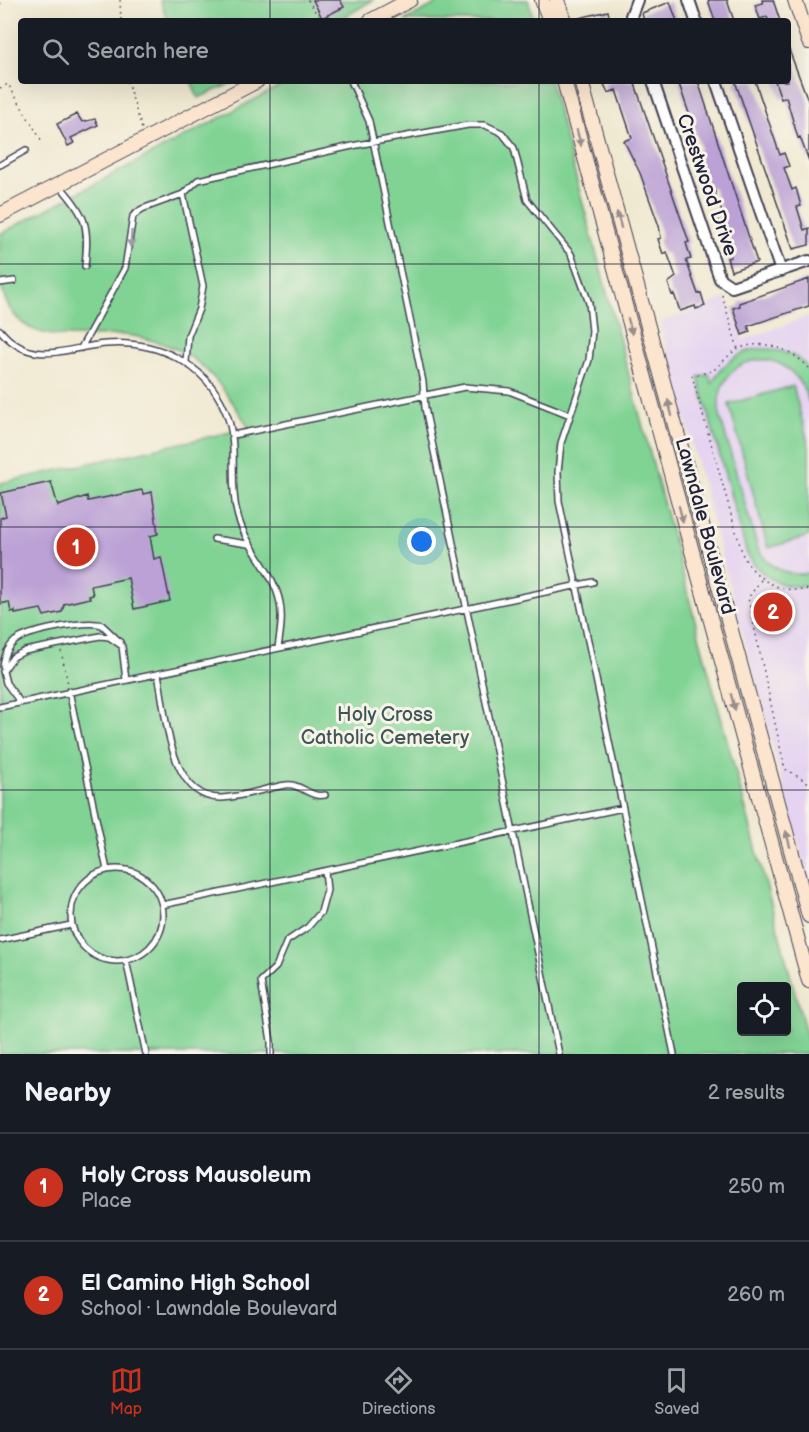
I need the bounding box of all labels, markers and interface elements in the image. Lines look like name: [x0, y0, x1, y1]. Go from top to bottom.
search box: [18, 18, 791, 84]
icon: search: [39, 35, 72, 68]
text: Search here: [87, 38, 209, 65]
street label: Crestwood Drive: [671, 111, 743, 259]
one-way arrow: [575, 129, 584, 147]
one-way arrow: [614, 211, 623, 229]
one-way arrow: [126, 230, 135, 249]
one-way arrow: [626, 317, 635, 335]
one-way arrow: [665, 399, 674, 417]
street label: Lawndale Boulevard: [670, 435, 740, 617]
one-way arrow: [677, 505, 687, 523]
pin: 1: [56, 524, 96, 570]
your location: [407, 527, 436, 556]
pin: 2: [754, 590, 792, 634]
one-way arrow: [729, 693, 738, 711]
park label: Holy Cross Catholic Cemetery: [301, 703, 469, 750]
one-way arrow: [783, 830, 792, 848]
map controls: [737, 982, 791, 1036]
button: locate: [737, 982, 791, 1036]
text: Nearby: [24, 1078, 111, 1109]
text: 2 results: [708, 1081, 785, 1105]
text: Holy Cross Mausoleum: [81, 1162, 311, 1189]
text: 1: [39, 1175, 48, 1199]
text: 250 m: [728, 1175, 785, 1199]
text: Place: [81, 1189, 132, 1213]
text: El Camino High School: [81, 1270, 310, 1297]
text: 2: [38, 1283, 49, 1307]
text: 260 m: [727, 1283, 785, 1307]
text: School · Lawndale Boulevard: [81, 1297, 337, 1321]
tab: Map: [110, 1364, 143, 1419]
tab: Directions: [362, 1364, 435, 1419]
tab: Saved: [654, 1364, 699, 1419]

